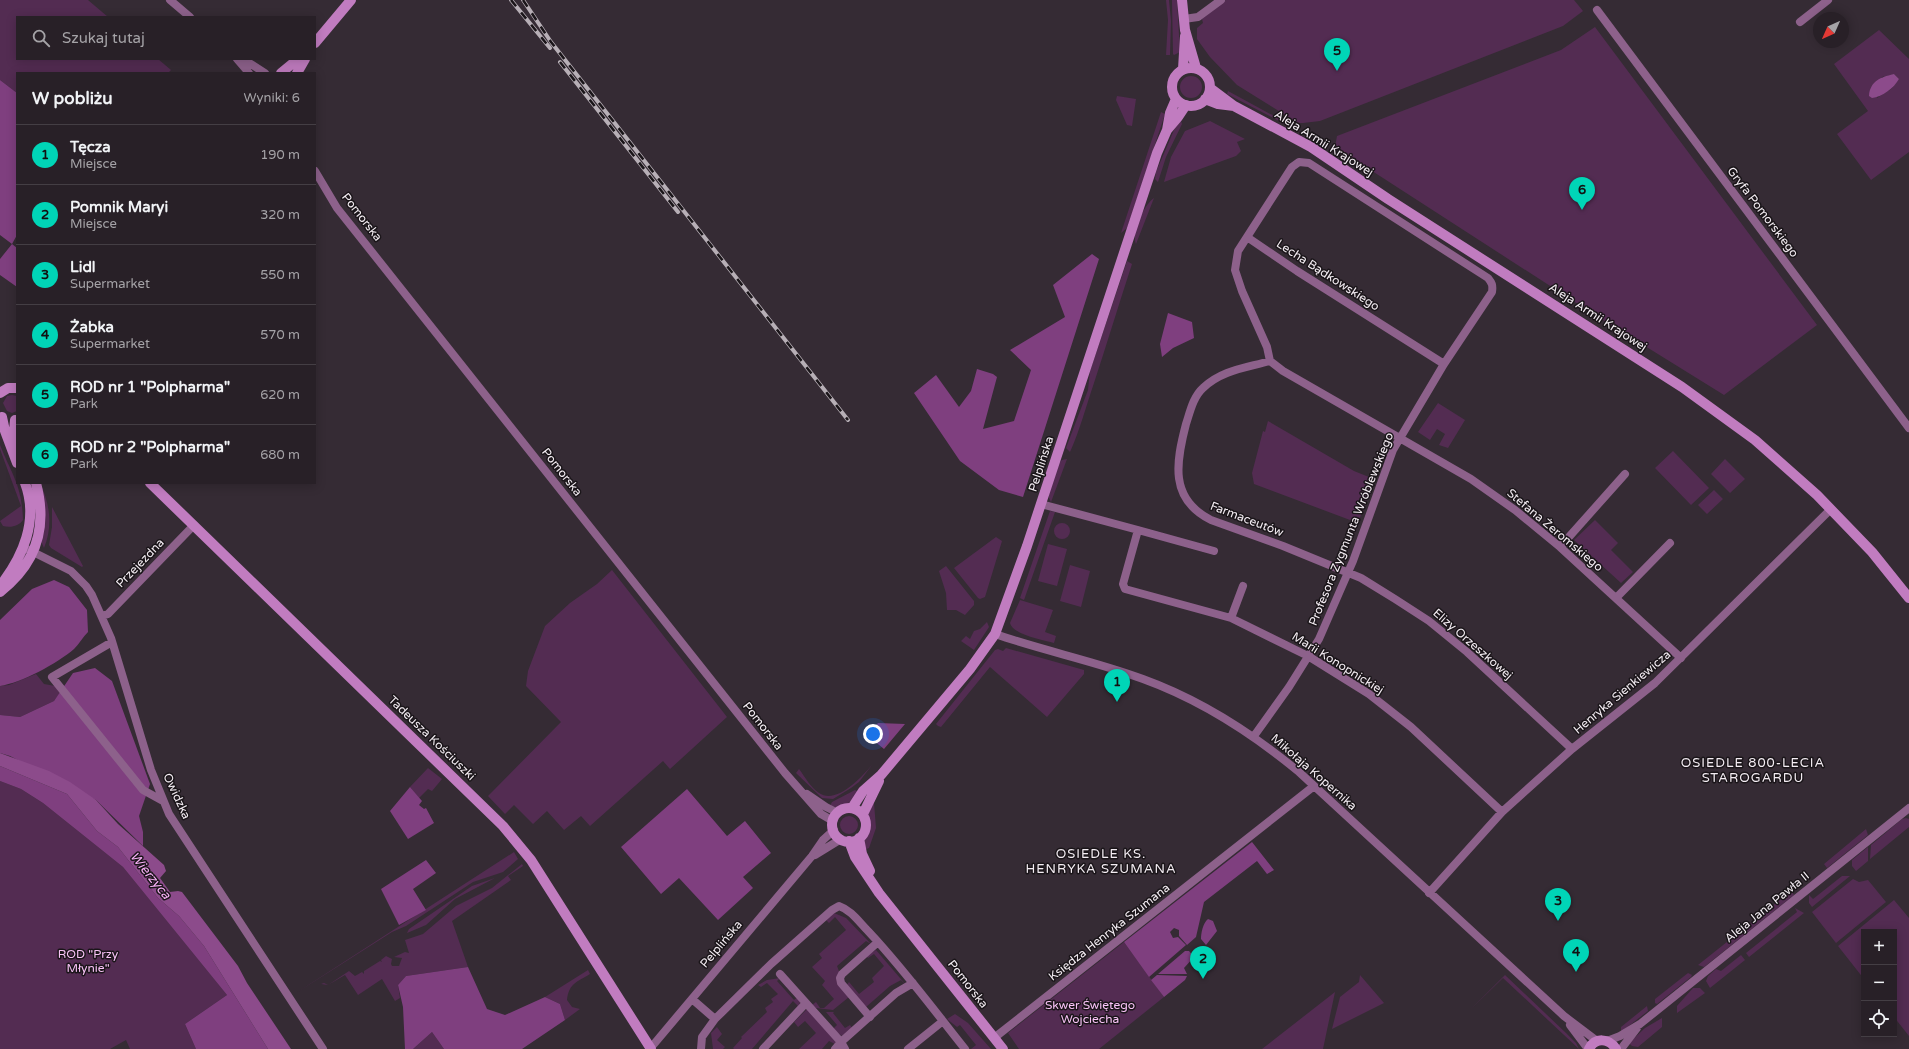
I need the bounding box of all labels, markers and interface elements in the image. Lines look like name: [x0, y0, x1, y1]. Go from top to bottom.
north arrow: [1813, 12, 1849, 48]
search box: [16, 16, 316, 60]
icon: search: [30, 27, 52, 49]
text: Szukaj tutaj: [62, 29, 145, 47]
pin: 5: [1324, 38, 1350, 71]
text: W pobliżu: [32, 88, 113, 109]
text: Wyniki: 6: [244, 90, 300, 106]
street label: Aleja Armii Krajowej: [1272, 107, 1376, 179]
text: Tęcza: [70, 138, 111, 156]
text: 1: [41, 147, 49, 163]
text: 190 m: [260, 147, 300, 163]
text: Miejsce: [70, 156, 117, 172]
street label: Gryfa Pomorskiego: [1724, 164, 1802, 260]
pin: 6: [1569, 177, 1595, 210]
street label: Pomorska: [339, 190, 385, 244]
text: Pomnik Maryi: [70, 198, 168, 216]
text: 2: [41, 207, 49, 223]
text: 320 m: [260, 207, 300, 223]
text: Miejsce: [70, 216, 117, 232]
street label: Lecha Bądkowskiego: [1274, 236, 1382, 314]
text: Lidl: [70, 258, 96, 276]
text: 3: [41, 267, 49, 283]
text: 550 m: [260, 267, 300, 283]
text: Supermarket: [70, 276, 150, 292]
street label: Aleja Armii Krajowej: [1546, 280, 1650, 354]
text: Żabka: [70, 318, 114, 336]
text: 4: [41, 327, 49, 343]
text: 570 m: [260, 327, 300, 343]
text: Supermarket: [70, 336, 150, 352]
text: ROD nr 1 "Polpharma": [70, 378, 230, 396]
text: 5: [41, 387, 49, 403]
text: 620 m: [260, 387, 300, 403]
text: Park: [70, 396, 98, 412]
street label: Profesora Zygmunta Wróblewskiego: [1306, 430, 1396, 628]
street label: Pelplińska: [1025, 435, 1057, 493]
text: ROD nr 2 "Polpharma": [70, 438, 230, 456]
street label: Pomorska: [539, 445, 585, 499]
text: 6: [41, 447, 49, 463]
text: 680 m: [260, 447, 300, 463]
text: Park: [70, 456, 98, 472]
street label: Stefana Żeromskiego: [1504, 486, 1606, 574]
street label: Farmaceutów: [1208, 499, 1286, 540]
street label: Przejezdna: [113, 536, 167, 590]
street label: Elizy Orzeszkowej: [1430, 606, 1516, 682]
street label: Marii Konopnickiej: [1290, 629, 1386, 697]
street label: Henryka Sienkiewicza: [1571, 647, 1673, 737]
pin: 1: [1104, 669, 1130, 702]
street label: Tadeusza Kościuszki: [386, 693, 478, 783]
street label: Pomorska: [740, 699, 786, 753]
your location: [863, 724, 883, 744]
street label: Mikołaja Kopernika: [1268, 731, 1360, 813]
district label: OSIEDLE 800-LECIA STAROGARDU: [1681, 755, 1825, 786]
street label: Owidzka: [160, 771, 194, 821]
district label: OSIEDLE KS. HENRYKA SZUMANA: [1025, 846, 1177, 877]
water label: Wierzyca: [126, 849, 175, 903]
street label: Aleja Jana Pawła II: [1722, 869, 1812, 945]
street label: Księdza Henryka Szumana: [1046, 880, 1172, 984]
pin: 3: [1545, 888, 1571, 921]
street label: Pelplińska: [697, 917, 745, 971]
map controls: [1861, 929, 1897, 1037]
button: +: [1861, 929, 1897, 965]
pin: 4: [1563, 939, 1589, 972]
pin: 2: [1190, 946, 1216, 979]
park label: ROD "Przy Młynie": [58, 947, 119, 975]
street label: Pomorska: [945, 957, 991, 1011]
button: −: [1861, 965, 1897, 1001]
park label: Skwer Świętego Wojciecha: [1045, 998, 1135, 1026]
button: locate: [1861, 1001, 1897, 1037]

